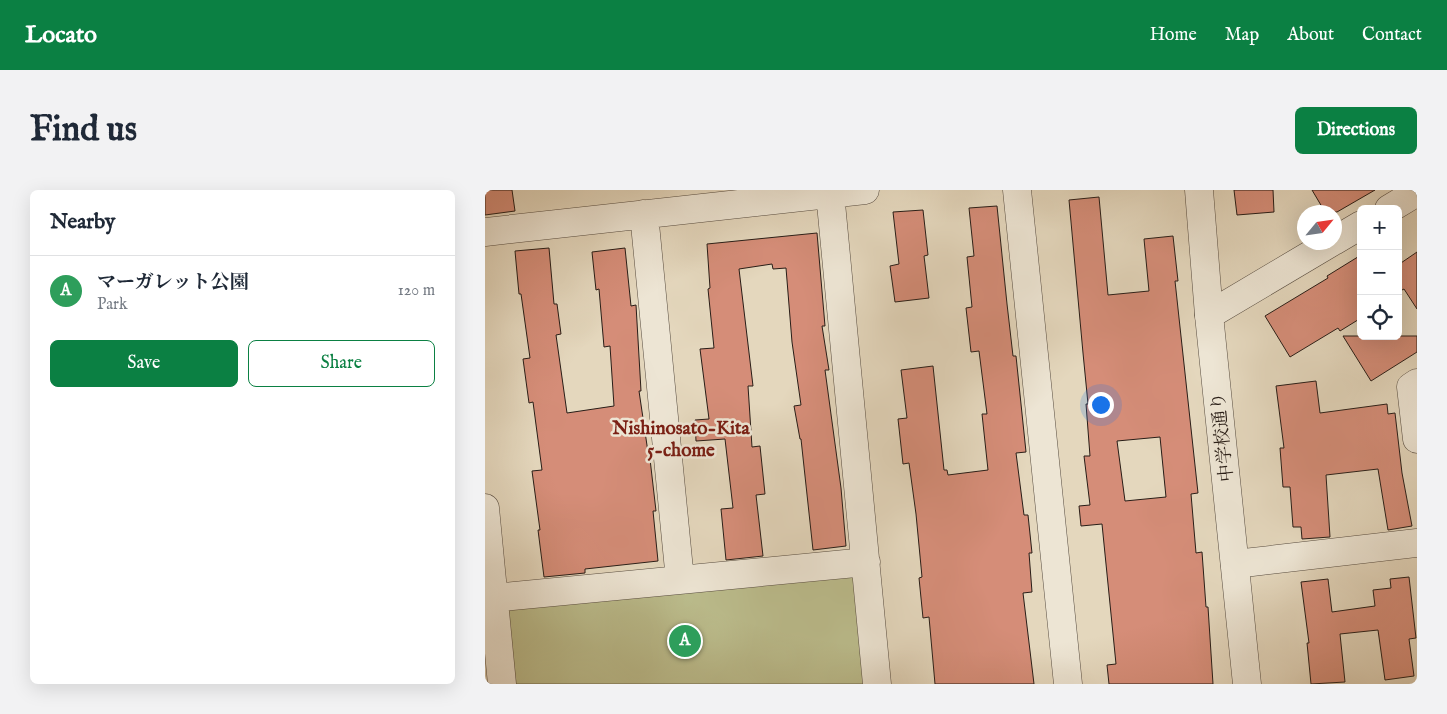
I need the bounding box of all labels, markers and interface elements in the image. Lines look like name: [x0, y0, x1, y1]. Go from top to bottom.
text: Locato: [25, 20, 97, 51]
text: Home: [1150, 24, 1197, 47]
text: Map: [1225, 24, 1259, 47]
text: About: [1287, 24, 1334, 47]
text: Contact: [1362, 24, 1422, 47]
button: Directions: [1295, 107, 1417, 154]
text: Find us: [30, 108, 137, 153]
north arrow: [1297, 205, 1342, 250]
map controls: [1357, 205, 1402, 340]
button: +: [1357, 205, 1402, 250]
text: Nearby: [50, 209, 115, 236]
button: −: [1357, 250, 1402, 295]
text: マーガレット公園: [97, 271, 248, 295]
text: A: [61, 281, 71, 301]
text: 120 m: [398, 281, 435, 301]
text: Park: [97, 295, 127, 315]
button: locate: [1357, 295, 1402, 340]
button: Save: [50, 340, 238, 387]
button: Share: [248, 340, 435, 387]
street label: 中学校通り: [1207, 391, 1240, 483]
your location: [1088, 392, 1114, 418]
district label: Nishinosato-Kita 5-chome: [611, 417, 751, 463]
pin: A: [669, 622, 701, 660]

